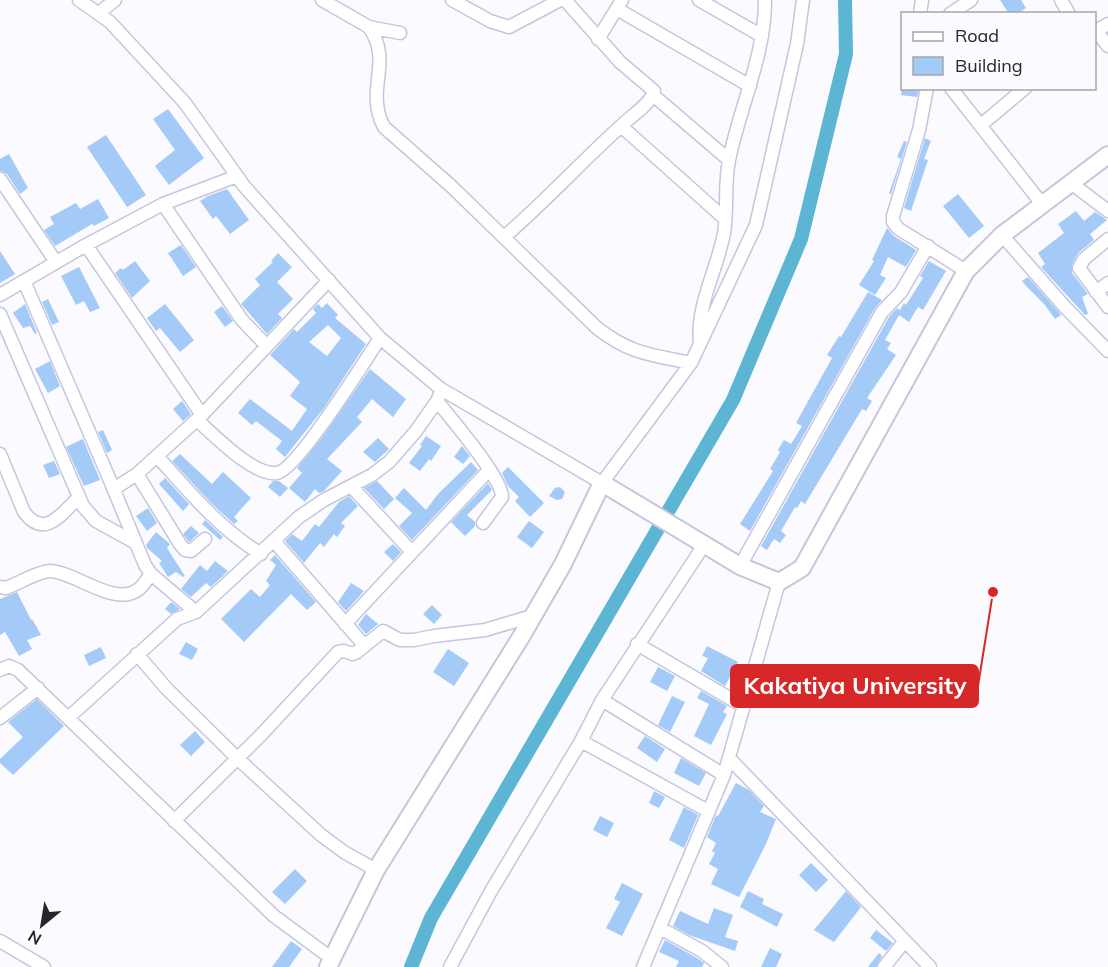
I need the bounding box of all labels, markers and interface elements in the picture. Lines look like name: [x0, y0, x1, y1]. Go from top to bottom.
legend: [901, 12, 1096, 90]
text: Road: [955, 24, 999, 47]
text: Building: [955, 54, 1023, 77]
callout: Kakatiya University: [731, 665, 978, 707]
text: Kakatiya University: [744, 670, 967, 700]
north arrow: [12, 895, 72, 955]
text: N: [24, 926, 45, 950]

